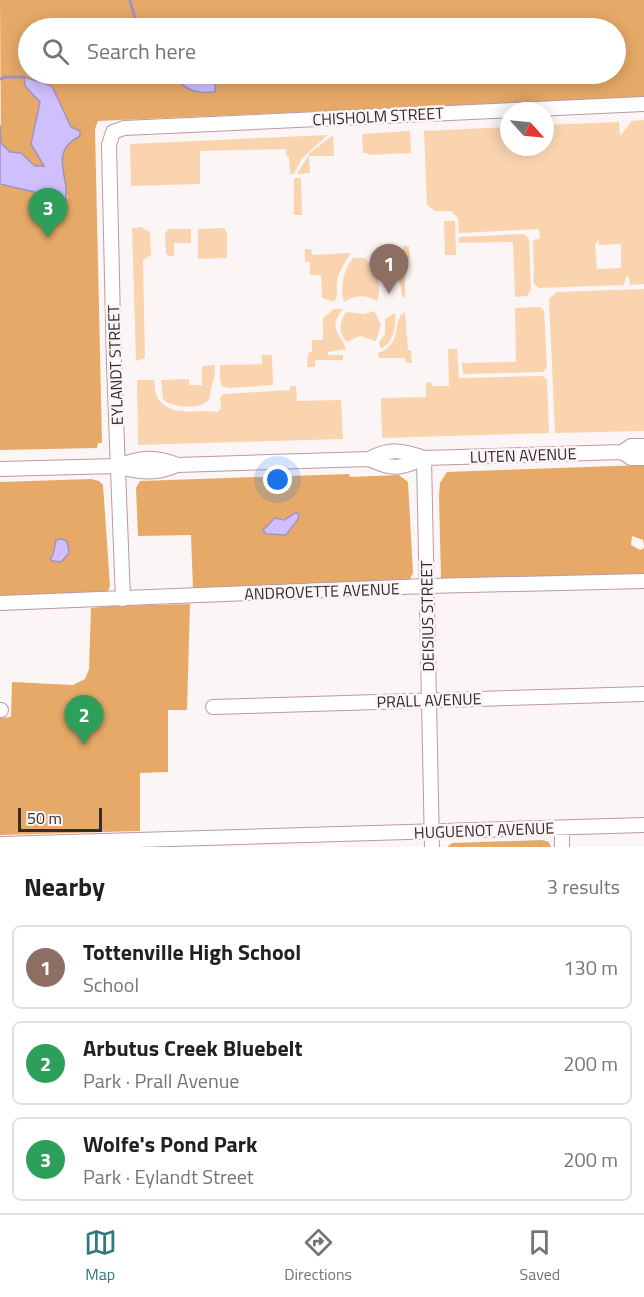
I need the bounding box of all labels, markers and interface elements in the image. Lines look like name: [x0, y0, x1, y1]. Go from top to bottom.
search box: [18, 18, 626, 84]
text: Search here: [87, 34, 196, 68]
icon: search: [39, 35, 72, 68]
street label: CHISHOLM STREET: [312, 101, 445, 131]
north arrow: [500, 102, 554, 156]
pin: 3: [28, 188, 68, 238]
pin: 1: [370, 244, 408, 294]
street label: EYLANDT STREET: [101, 304, 129, 426]
street label: LUTEN AVENUE: [469, 441, 577, 469]
your location: [263, 465, 292, 494]
street label: DEISIUS STREET: [414, 560, 440, 672]
street label: ANDROVETTE AVENUE: [244, 576, 400, 606]
street label: PRALL AVENUE: [376, 686, 482, 714]
pin: 2: [64, 696, 104, 745]
scale bar: [18, 805, 102, 832]
text: 50 m: [27, 806, 62, 830]
street label: HUGUENOT AVENUE: [413, 816, 555, 844]
text: Nearby: [24, 867, 105, 906]
text: 3 results: [547, 871, 620, 902]
text: Tottenville High School: [83, 935, 301, 969]
text: 1: [40, 952, 51, 983]
text: 130 m: [563, 952, 618, 983]
text: School: [83, 969, 139, 1000]
text: Arbutus Creek Bluebelt: [83, 1031, 303, 1065]
text: 2: [40, 1048, 51, 1079]
text: 200 m: [563, 1048, 618, 1079]
text: Park · Prall Avenue: [83, 1065, 239, 1096]
text: Wolfe's Pond Park: [83, 1127, 257, 1161]
text: 3: [40, 1144, 51, 1175]
text: 200 m: [563, 1144, 618, 1175]
text: Park · Eylandt Street: [83, 1161, 254, 1192]
tab: Map: [84, 1226, 117, 1286]
tab: Directions: [284, 1226, 352, 1286]
tab: Saved: [520, 1226, 560, 1286]

